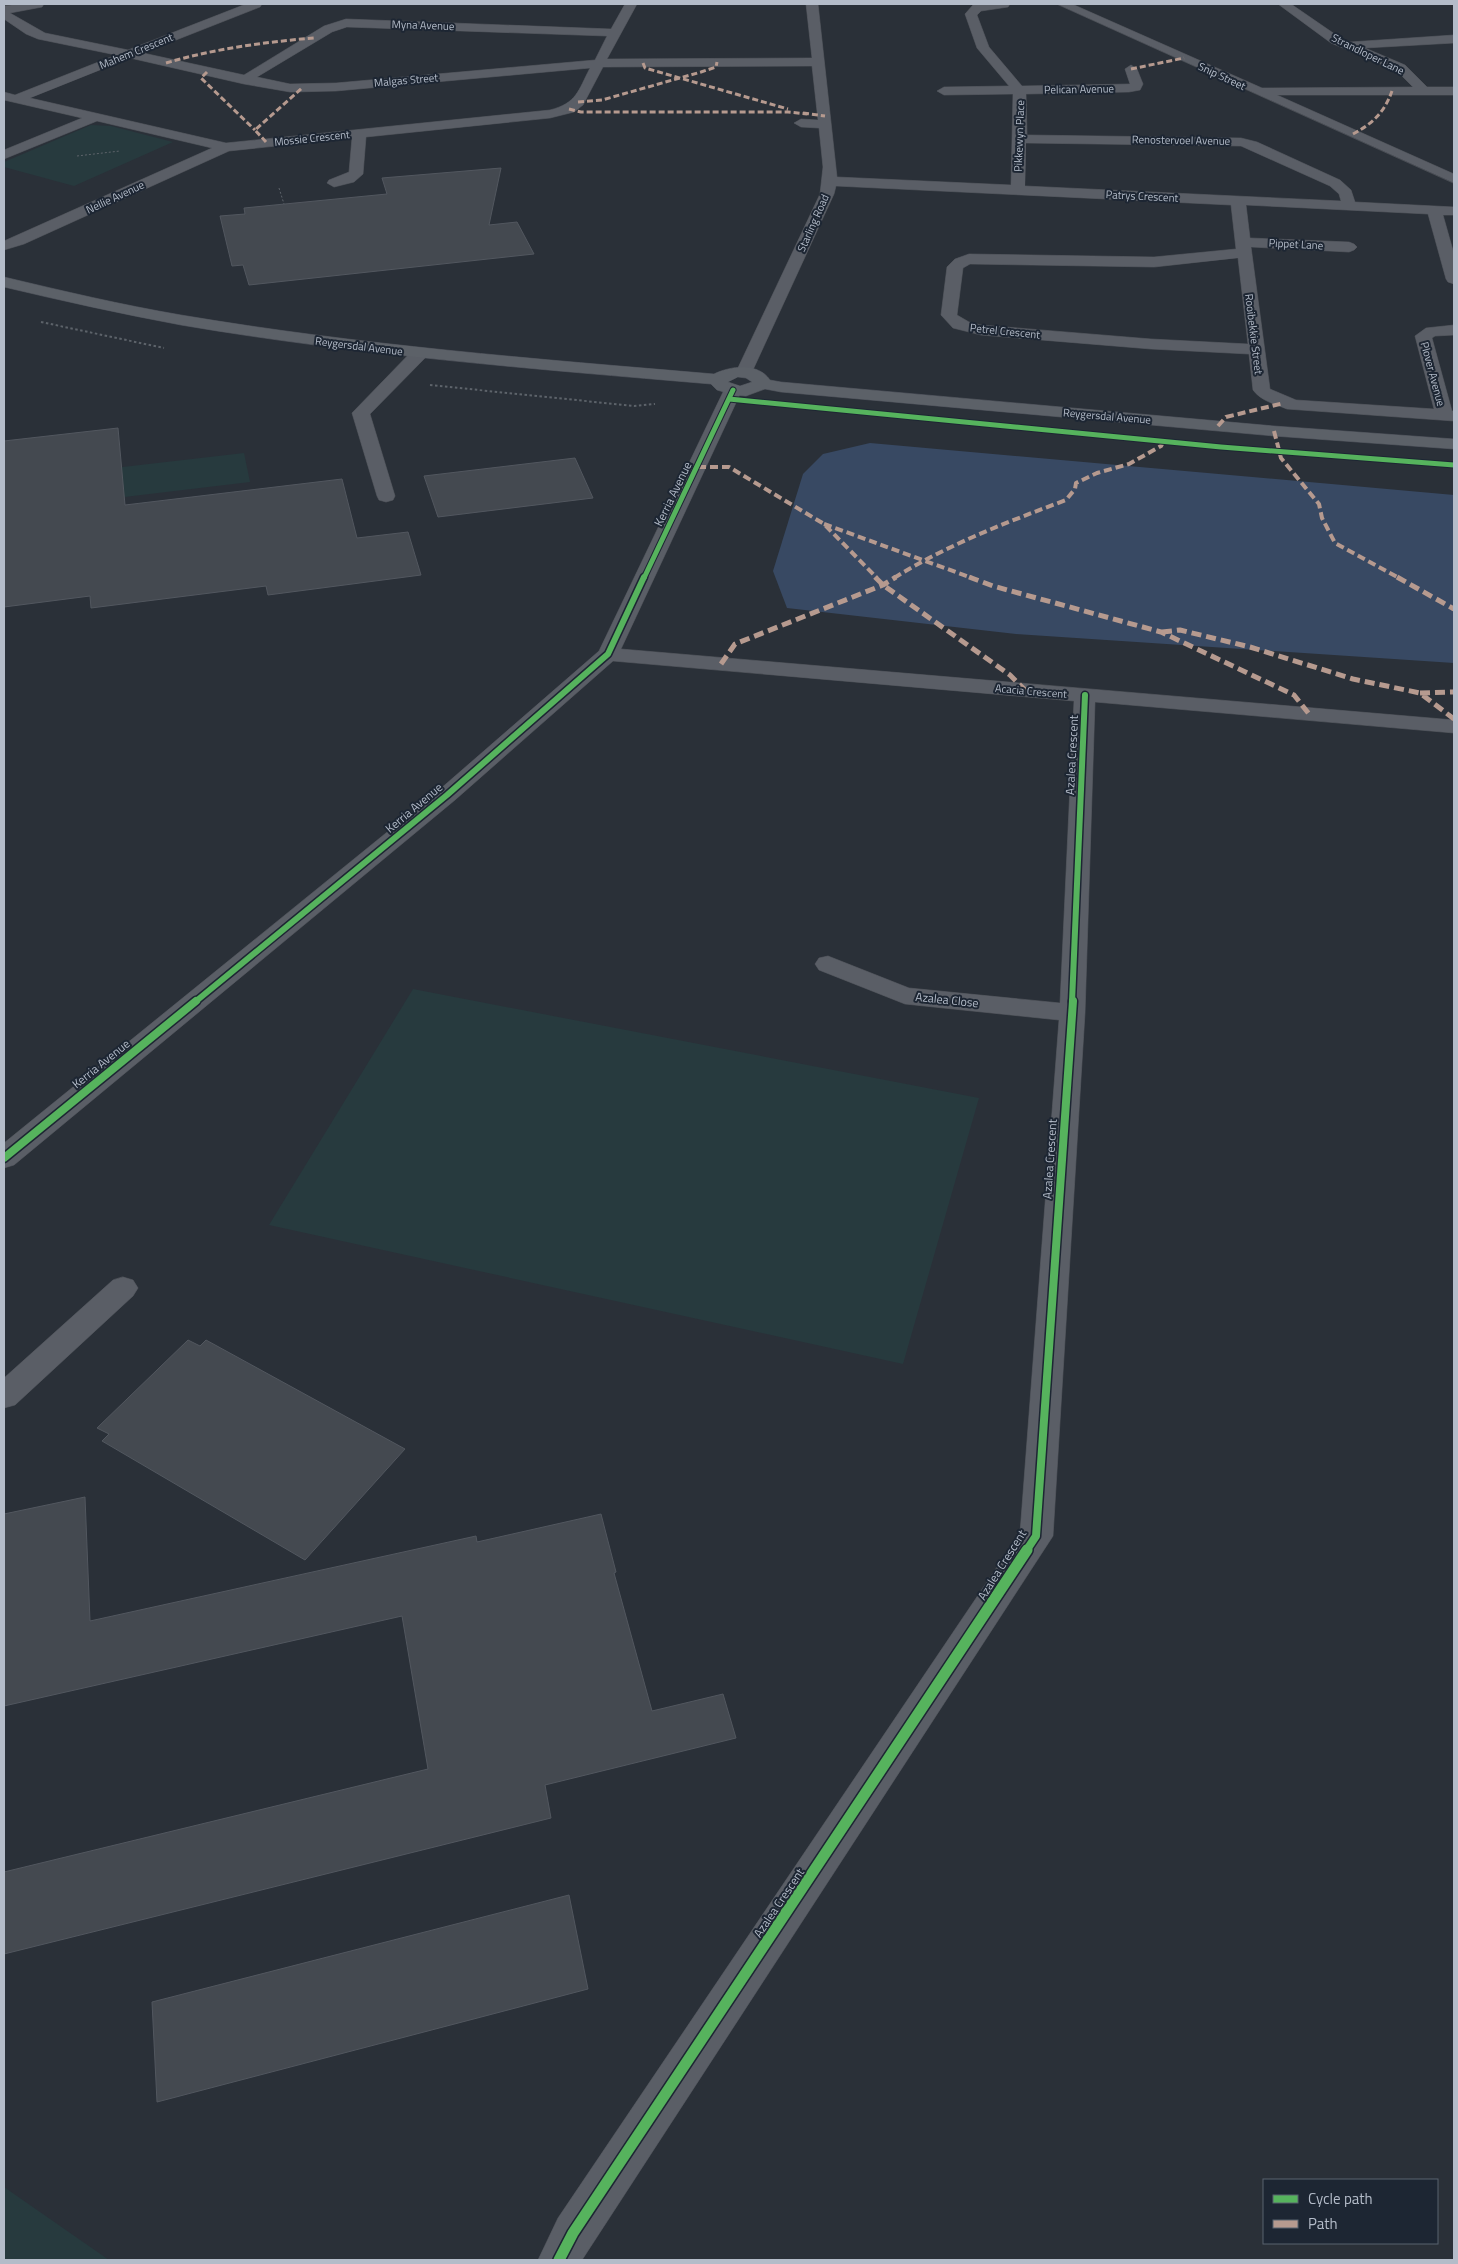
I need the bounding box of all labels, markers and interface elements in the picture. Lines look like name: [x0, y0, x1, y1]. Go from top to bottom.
street label: Myna Avenue: [391, 16, 455, 34]
street label: Mahem Crescent: [97, 29, 175, 73]
street label: Strandloper Lane: [1329, 30, 1407, 79]
street label: Snip Street: [1196, 58, 1249, 94]
street label: Malgas Street: [373, 69, 439, 91]
street label: Pelican Avenue: [1044, 80, 1115, 98]
street label: Pikkewyn Place: [1010, 99, 1028, 172]
street label: Mossie Crescent: [273, 126, 351, 150]
street label: Renostervoel Avenue: [1132, 131, 1231, 149]
street label: Nellie Avenue: [83, 176, 147, 218]
street label: Patrys Crescent: [1105, 186, 1179, 206]
street label: Starling Road: [793, 191, 833, 254]
street label: Pippet Lane: [1268, 235, 1324, 253]
street label: Rooibekkie Street: [1241, 293, 1267, 375]
street label: Petrel Crescent: [969, 319, 1041, 343]
street label: Reygersdal Avenue: [314, 333, 404, 359]
street label: Plover Avenue: [1417, 340, 1449, 408]
street label: Reygersdal Avenue: [1062, 404, 1152, 428]
street label: Kerria Avenue: [649, 458, 696, 529]
street label: Acacia Crescent: [994, 680, 1068, 702]
street label: Azalea Crescent: [1060, 714, 1083, 795]
street label: Kerria Avenue: [381, 778, 447, 837]
street label: Azalea Close: [915, 987, 980, 1012]
street label: Kerria Avenue: [68, 1034, 134, 1093]
street label: Azalea Crescent: [1037, 1118, 1062, 1200]
street label: Azalea Crescent: [972, 1525, 1031, 1604]
street label: Azalea Crescent: [748, 1864, 809, 1941]
legend: [1263, 2179, 1438, 2244]
text: Cycle path: [1308, 2187, 1373, 2210]
text: Path: [1308, 2212, 1338, 2235]

